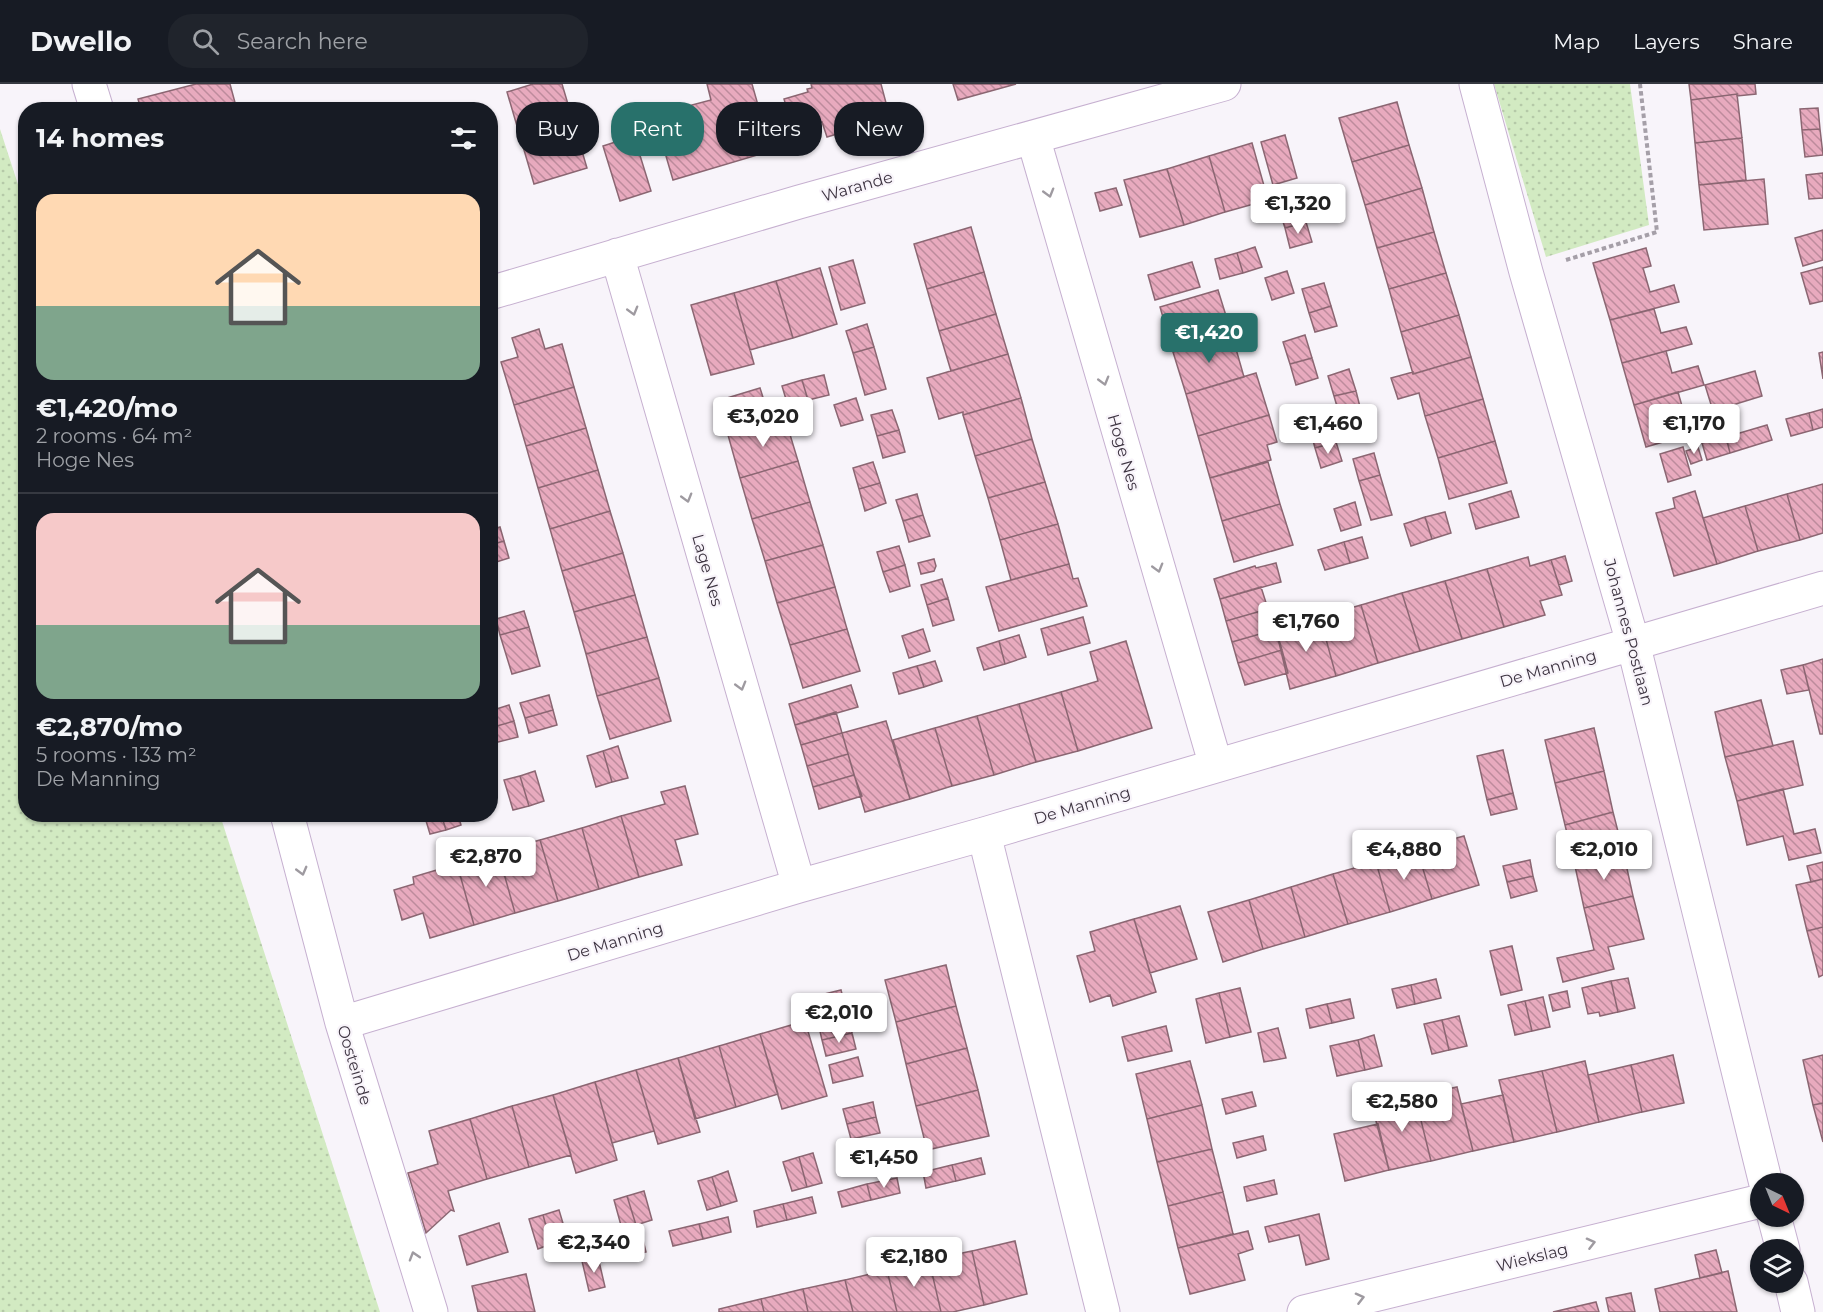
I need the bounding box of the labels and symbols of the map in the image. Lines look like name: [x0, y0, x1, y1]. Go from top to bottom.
street label: Warande: [819, 167, 895, 206]
pin: €1,320: [1249, 184, 1347, 235]
one-way arrow: [1042, 187, 1054, 198]
one-way arrow: [626, 305, 638, 316]
pin: €1,420: [1160, 313, 1258, 364]
one-way arrow: [1096, 375, 1109, 385]
pin: €3,020: [714, 397, 812, 448]
pin: €1,460: [1279, 404, 1377, 455]
pin: €1,170: [1645, 404, 1743, 455]
street label: Hoge Nes: [1104, 412, 1143, 493]
one-way arrow: [680, 493, 692, 503]
street label: Lage Nes: [688, 532, 727, 609]
street label: Johannes Postlaan: [1600, 556, 1657, 708]
one-way arrow: [1151, 562, 1163, 573]
pin: €1,760: [1257, 602, 1355, 653]
street label: De Manning: [1498, 646, 1599, 691]
one-way arrow: [734, 680, 746, 691]
street label: De Manning: [1032, 783, 1133, 828]
pin: €4,880: [1355, 830, 1453, 881]
pin: €2,010: [1555, 830, 1653, 881]
pin: €2,870: [437, 837, 535, 888]
one-way arrow: [294, 866, 307, 876]
street label: De Manning: [565, 918, 666, 965]
pin: €2,010: [790, 993, 888, 1044]
street label: Oosteinde: [333, 1023, 376, 1107]
pin: €2,580: [1353, 1082, 1451, 1133]
pin: €1,450: [835, 1138, 933, 1189]
north arrow: [1750, 1173, 1804, 1227]
pin: €2,340: [545, 1223, 643, 1274]
pin: €2,180: [865, 1237, 963, 1288]
one-way arrow: [1586, 1237, 1596, 1250]
street label: Wiekslag: [1494, 1239, 1570, 1276]
one-way arrow: [409, 1251, 421, 1262]
one-way arrow: [1355, 1293, 1365, 1306]

